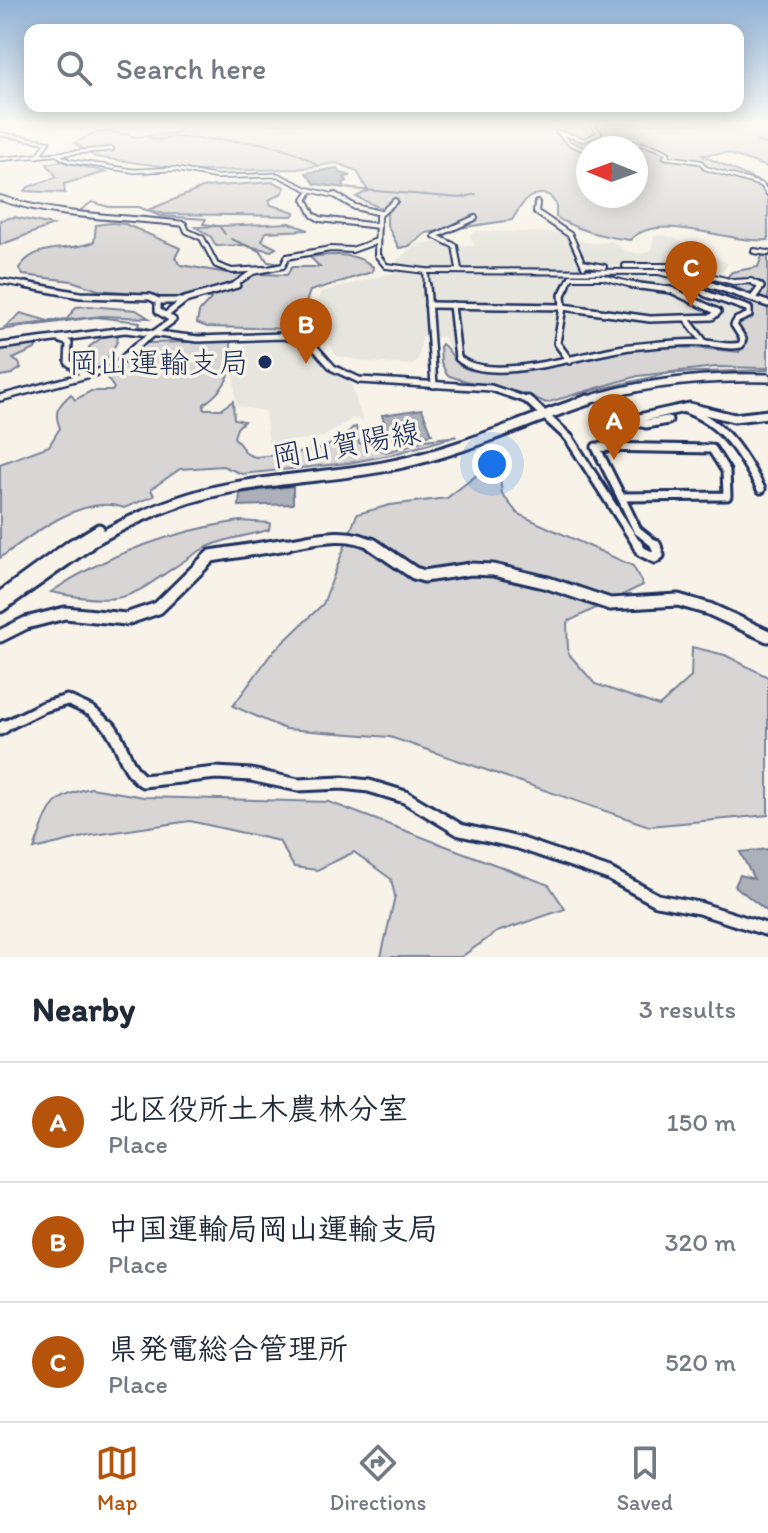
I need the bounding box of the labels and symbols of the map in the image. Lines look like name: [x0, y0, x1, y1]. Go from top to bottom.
north arrow: [576, 136, 648, 208]
pin: C: [665, 241, 717, 307]
pin: B: [280, 298, 332, 364]
place label: 岡山運輸支局: [69, 344, 249, 381]
marker: 岡山運輸支局: [256, 353, 274, 371]
pin: A: [588, 394, 640, 460]
street label: 岡山賀陽線: [269, 413, 423, 475]
your location: [472, 444, 512, 484]

